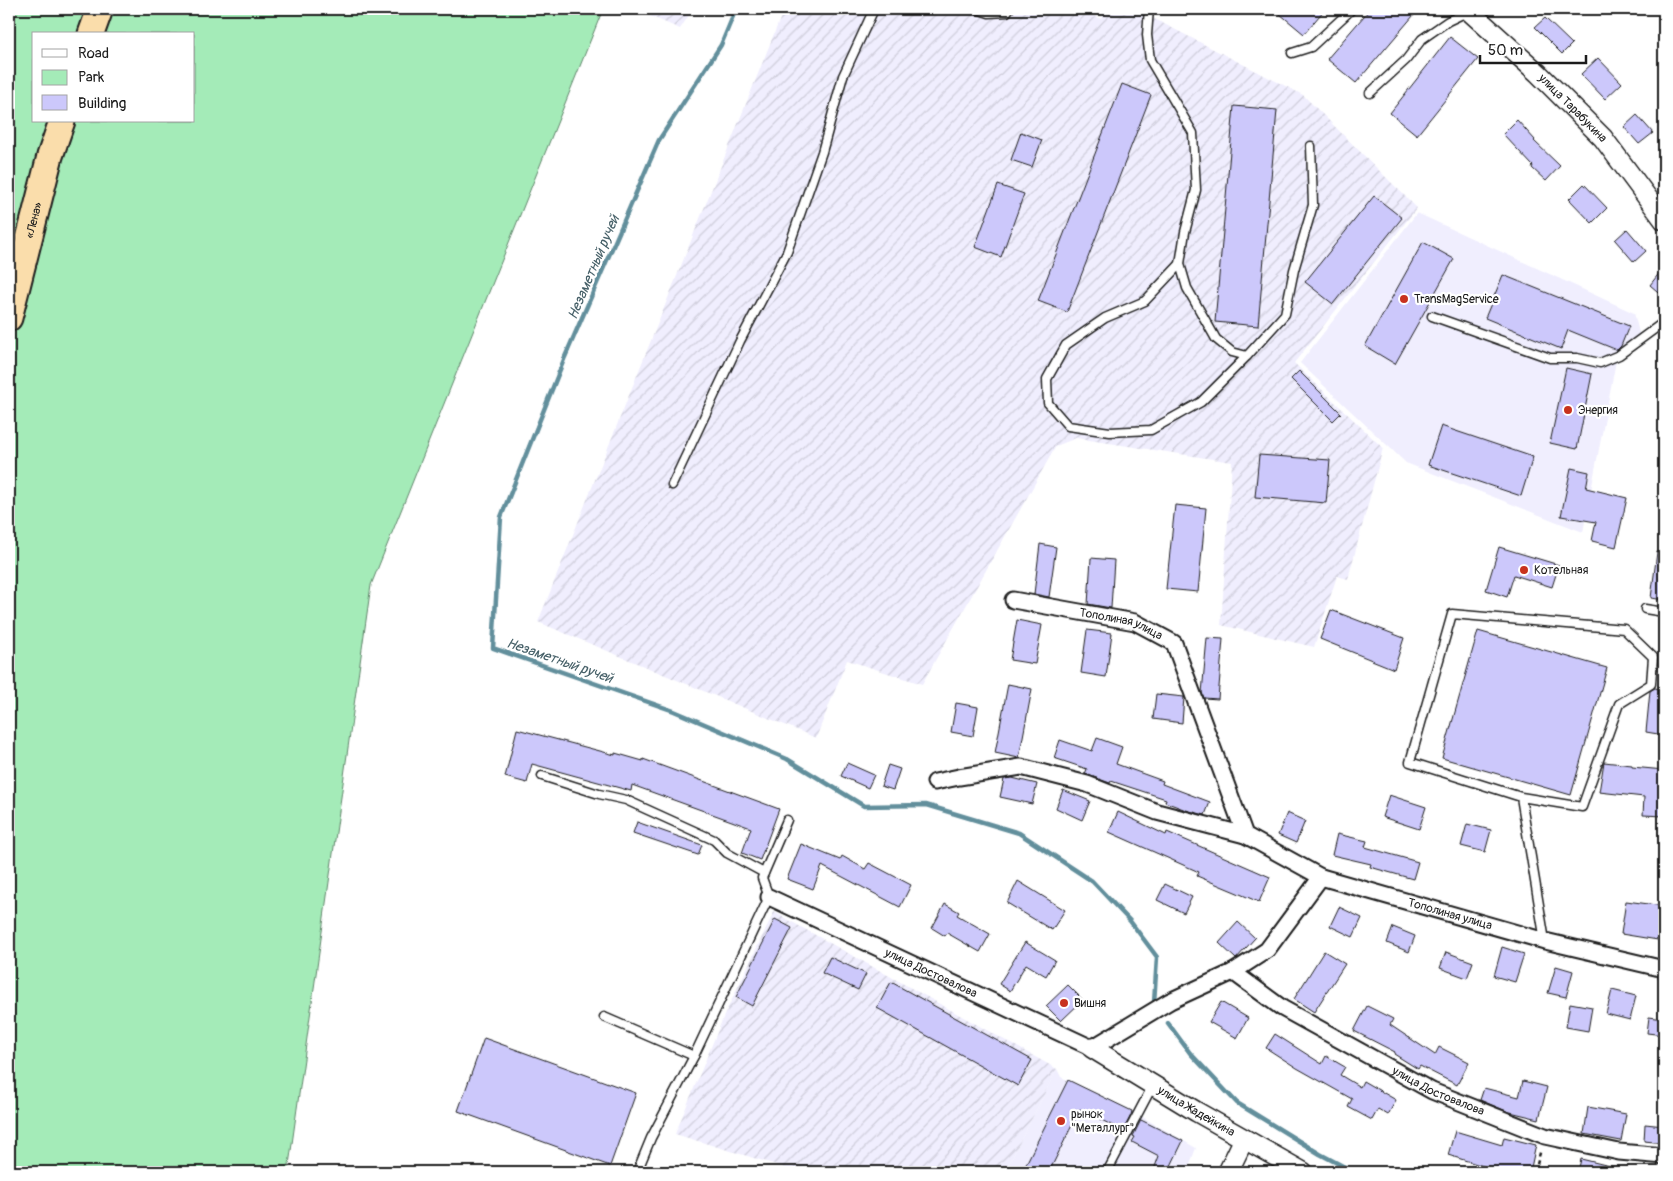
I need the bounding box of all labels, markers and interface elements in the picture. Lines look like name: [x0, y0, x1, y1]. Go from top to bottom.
legend: [32, 32, 195, 122]
scale bar: [1480, 32, 1587, 64]
text: 50 m: [1488, 41, 1523, 60]
text: Road: [78, 44, 109, 63]
text: Park: [78, 68, 105, 87]
street label: улица Тарабукина: [1534, 70, 1611, 145]
text: Building: [78, 94, 126, 113]
street label: «Лена»: [22, 201, 46, 240]
water label: Незаметный ручей: [564, 212, 624, 322]
place label: TransMagService: [1414, 292, 1499, 307]
marker: TransMagService: [1398, 293, 1410, 305]
place label: Энергия: [1578, 403, 1618, 418]
marker: Энергия: [1562, 404, 1574, 416]
place label: Котельная: [1534, 563, 1589, 578]
marker: Котельная: [1518, 564, 1530, 576]
street label: Тополиная улица: [1078, 605, 1166, 644]
water label: Незаметный ручей: [504, 634, 616, 687]
street label: Тополиная улица: [1406, 895, 1494, 934]
street label: улица Достовалова: [881, 945, 980, 1001]
place label: Вишня: [1074, 996, 1107, 1011]
marker: Вишня: [1058, 997, 1070, 1009]
street label: улица Достовалова: [1388, 1063, 1487, 1119]
street label: улица Жадейкина: [1154, 1082, 1238, 1140]
place label: рынок "Металлург": [1071, 1107, 1134, 1136]
marker: рынок "Металлург": [1055, 1115, 1067, 1127]

